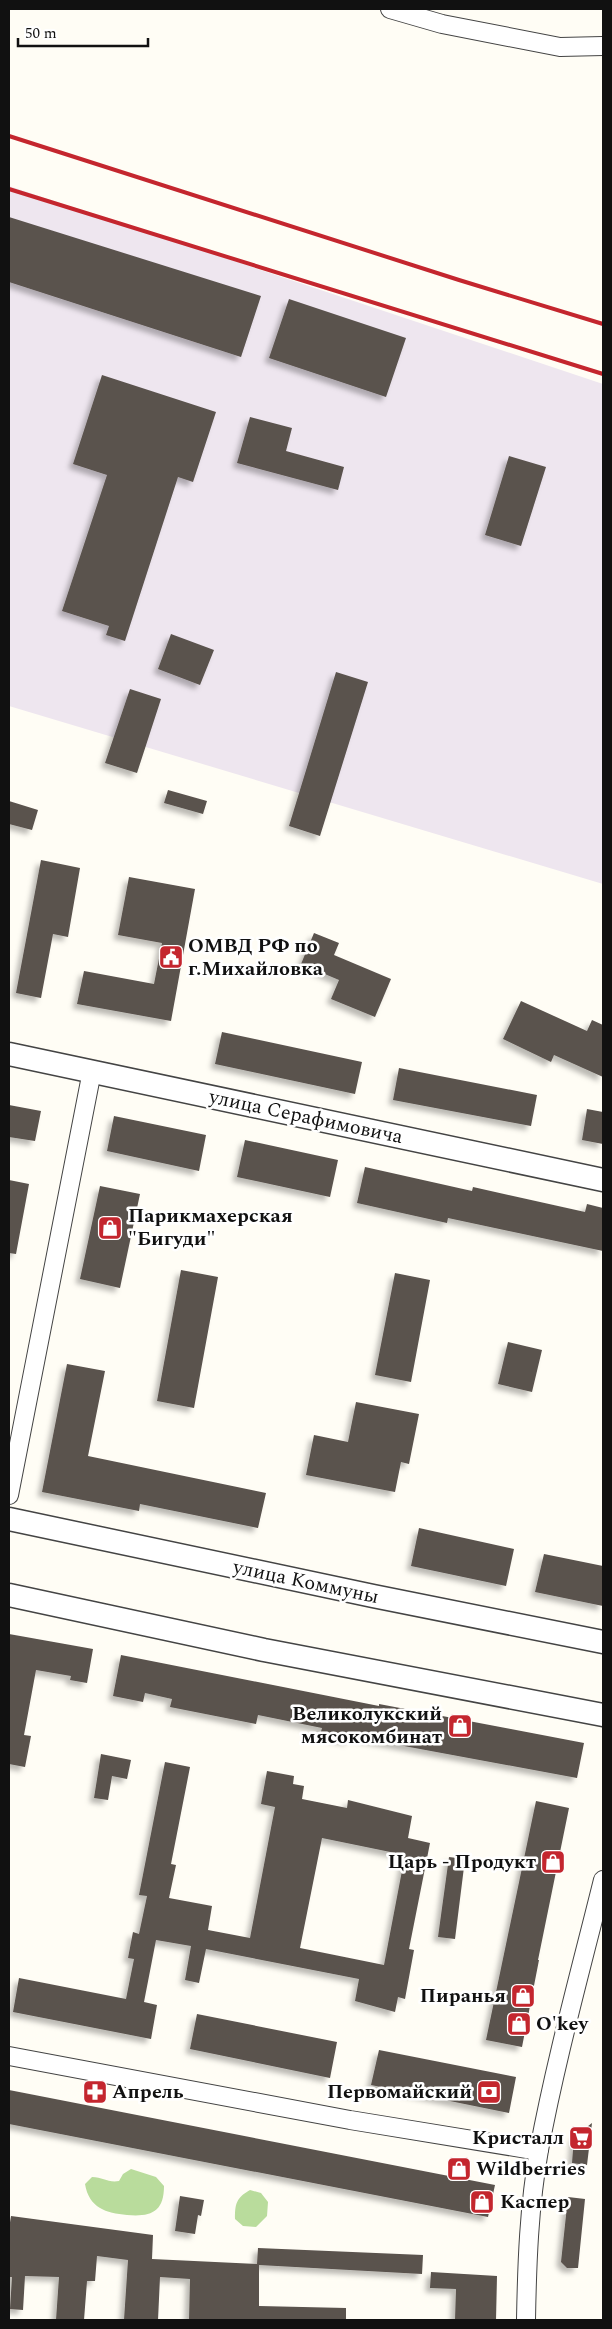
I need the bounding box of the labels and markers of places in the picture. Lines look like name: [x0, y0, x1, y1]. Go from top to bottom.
place label: ОМВД РФ по г.Михайловка: [188, 931, 324, 984]
public building icon: ОМВД РФ по г.Михайловка: [158, 944, 184, 970]
place label: Парикмахерская "Бигуди": [128, 1201, 293, 1254]
shop icon: Парикмахерская "Бигуди": [97, 1215, 123, 1241]
place label: Великолукский мясокомбинат: [292, 1699, 442, 1752]
shop icon: Великолукский мясокомбинат: [447, 1713, 473, 1739]
place label: Царь - Продукт: [388, 1847, 536, 1877]
shop icon: Царь - Продукт: [540, 1849, 566, 1875]
place label: Пиранья: [420, 1981, 506, 2011]
shop icon: Пиранья: [510, 1983, 536, 2009]
place label: O'key: [536, 2009, 590, 2039]
shop icon: O'key: [506, 2011, 532, 2037]
place label: Апрель: [112, 2077, 184, 2107]
place label: Первомайский: [327, 2077, 472, 2107]
pharmacy icon: Апрель: [82, 2079, 108, 2105]
bank icon: Первомайский: [476, 2079, 502, 2105]
place label: Кристалл: [472, 2123, 564, 2153]
supermarket icon: Кристалл: [568, 2125, 594, 2151]
place label: Wildberries: [476, 2154, 586, 2184]
shop icon: Wildberries: [446, 2156, 472, 2182]
place label: Каспер: [500, 2187, 569, 2217]
shop icon: Каспер: [469, 2189, 495, 2215]

